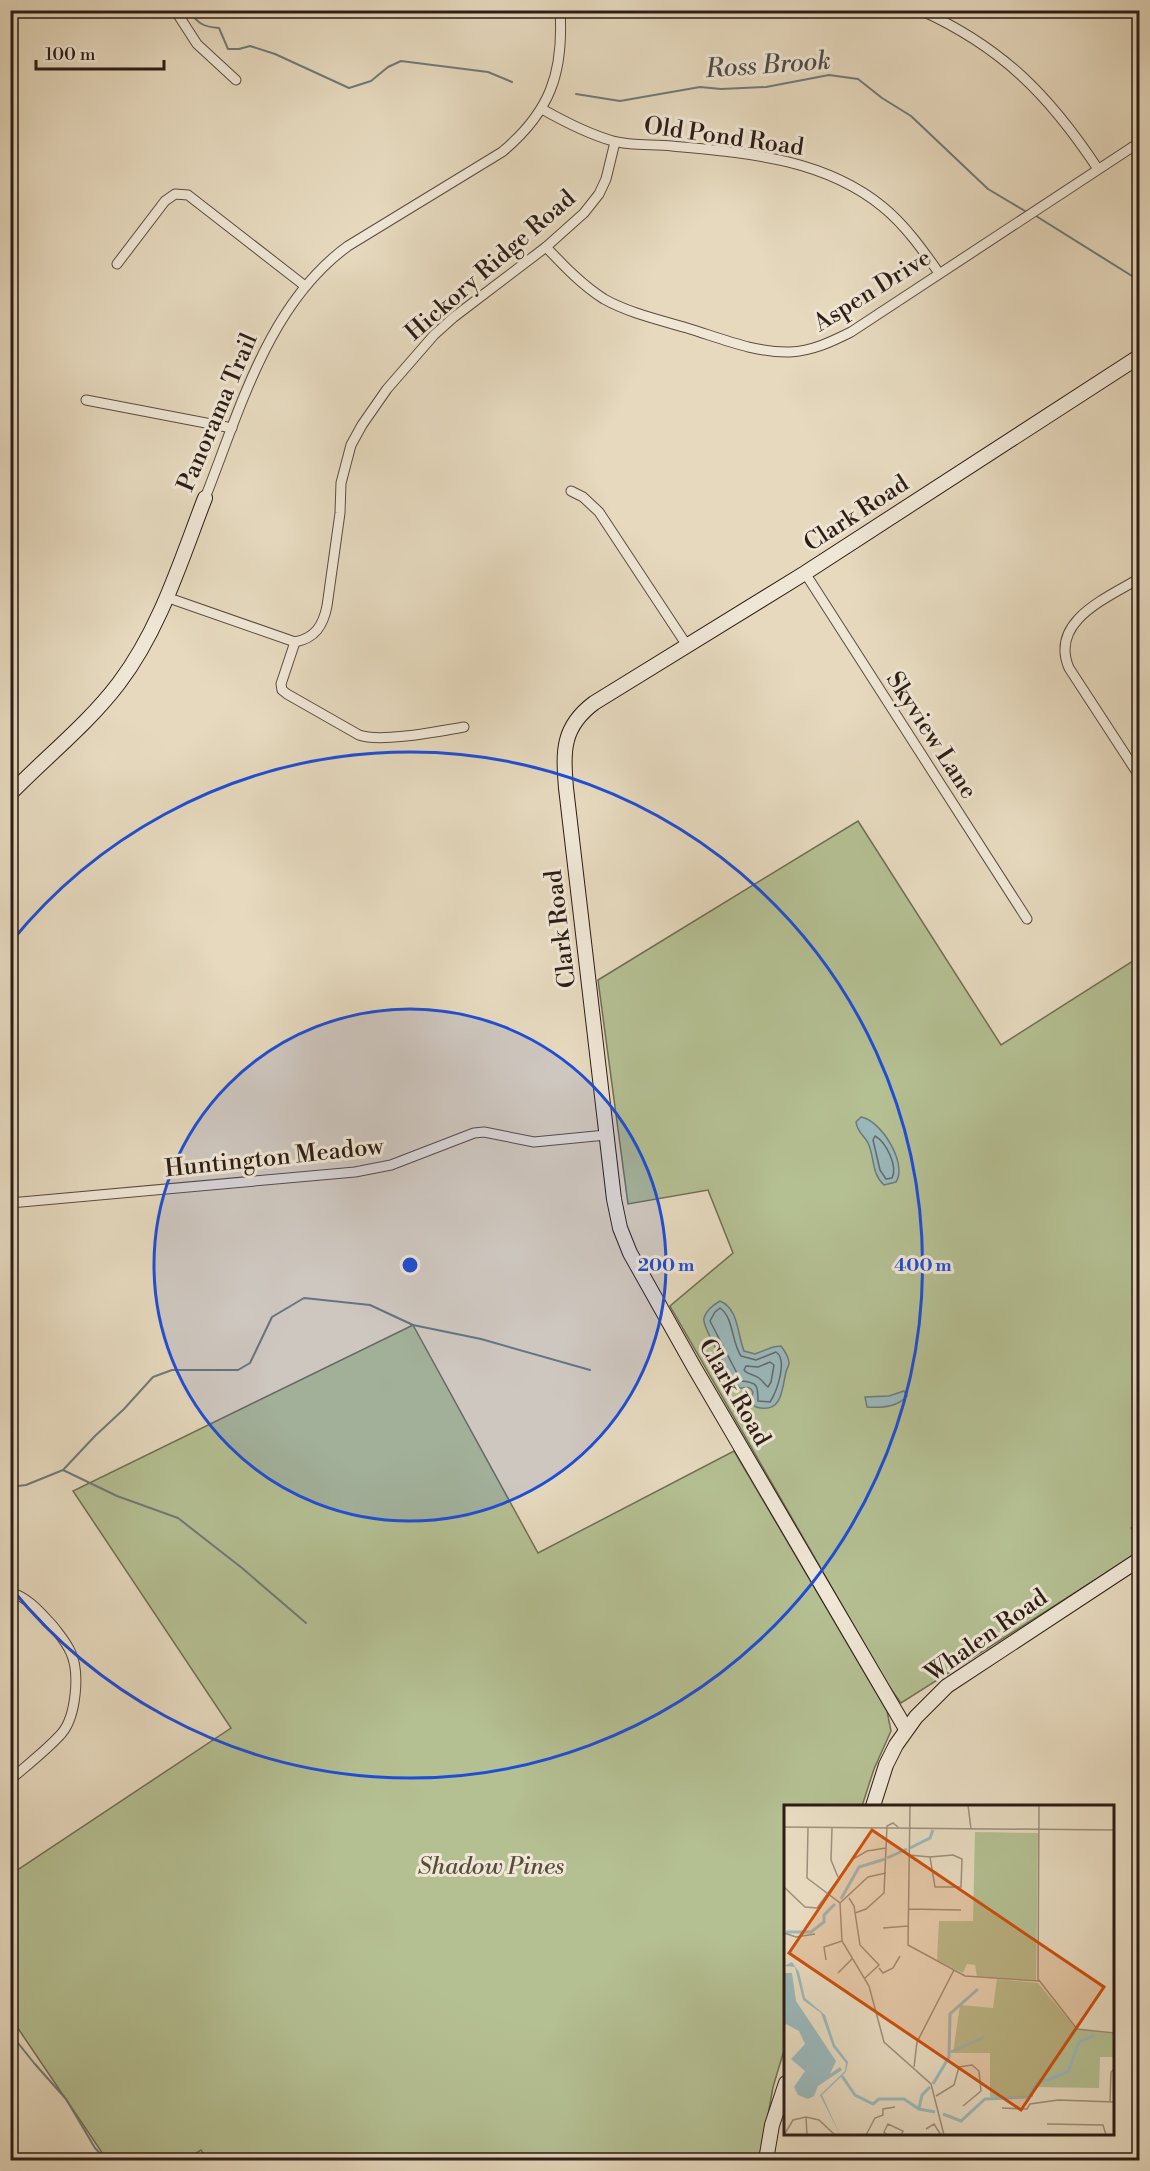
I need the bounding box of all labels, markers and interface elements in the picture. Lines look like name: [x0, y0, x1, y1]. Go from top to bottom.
scale bar: [36, 33, 164, 71]
text: 100 m: [45, 43, 96, 66]
water label: Ross Brook: [703, 45, 832, 85]
street label: Old Pond Road: [642, 111, 806, 163]
street label: Hickory Ridge Road: [399, 183, 582, 348]
street label: Aspen Drive: [807, 243, 937, 339]
street label: Panorama Trail: [171, 329, 265, 496]
street label: Clark Road: [798, 469, 915, 559]
street label: Skyview Lane: [879, 666, 983, 805]
street label: Clark Road: [539, 868, 583, 990]
street label: Huntington Meadow: [163, 1131, 387, 1184]
text: 200 m: [638, 1254, 695, 1277]
text: 400 m: [894, 1254, 952, 1277]
centre of rings: [400, 1255, 420, 1275]
street label: Clark Road: [691, 1333, 777, 1452]
street label: Whalen Road: [919, 1582, 1054, 1690]
inset map: [784, 1805, 1114, 2135]
park label: Shadow Pines: [418, 1852, 564, 1882]

